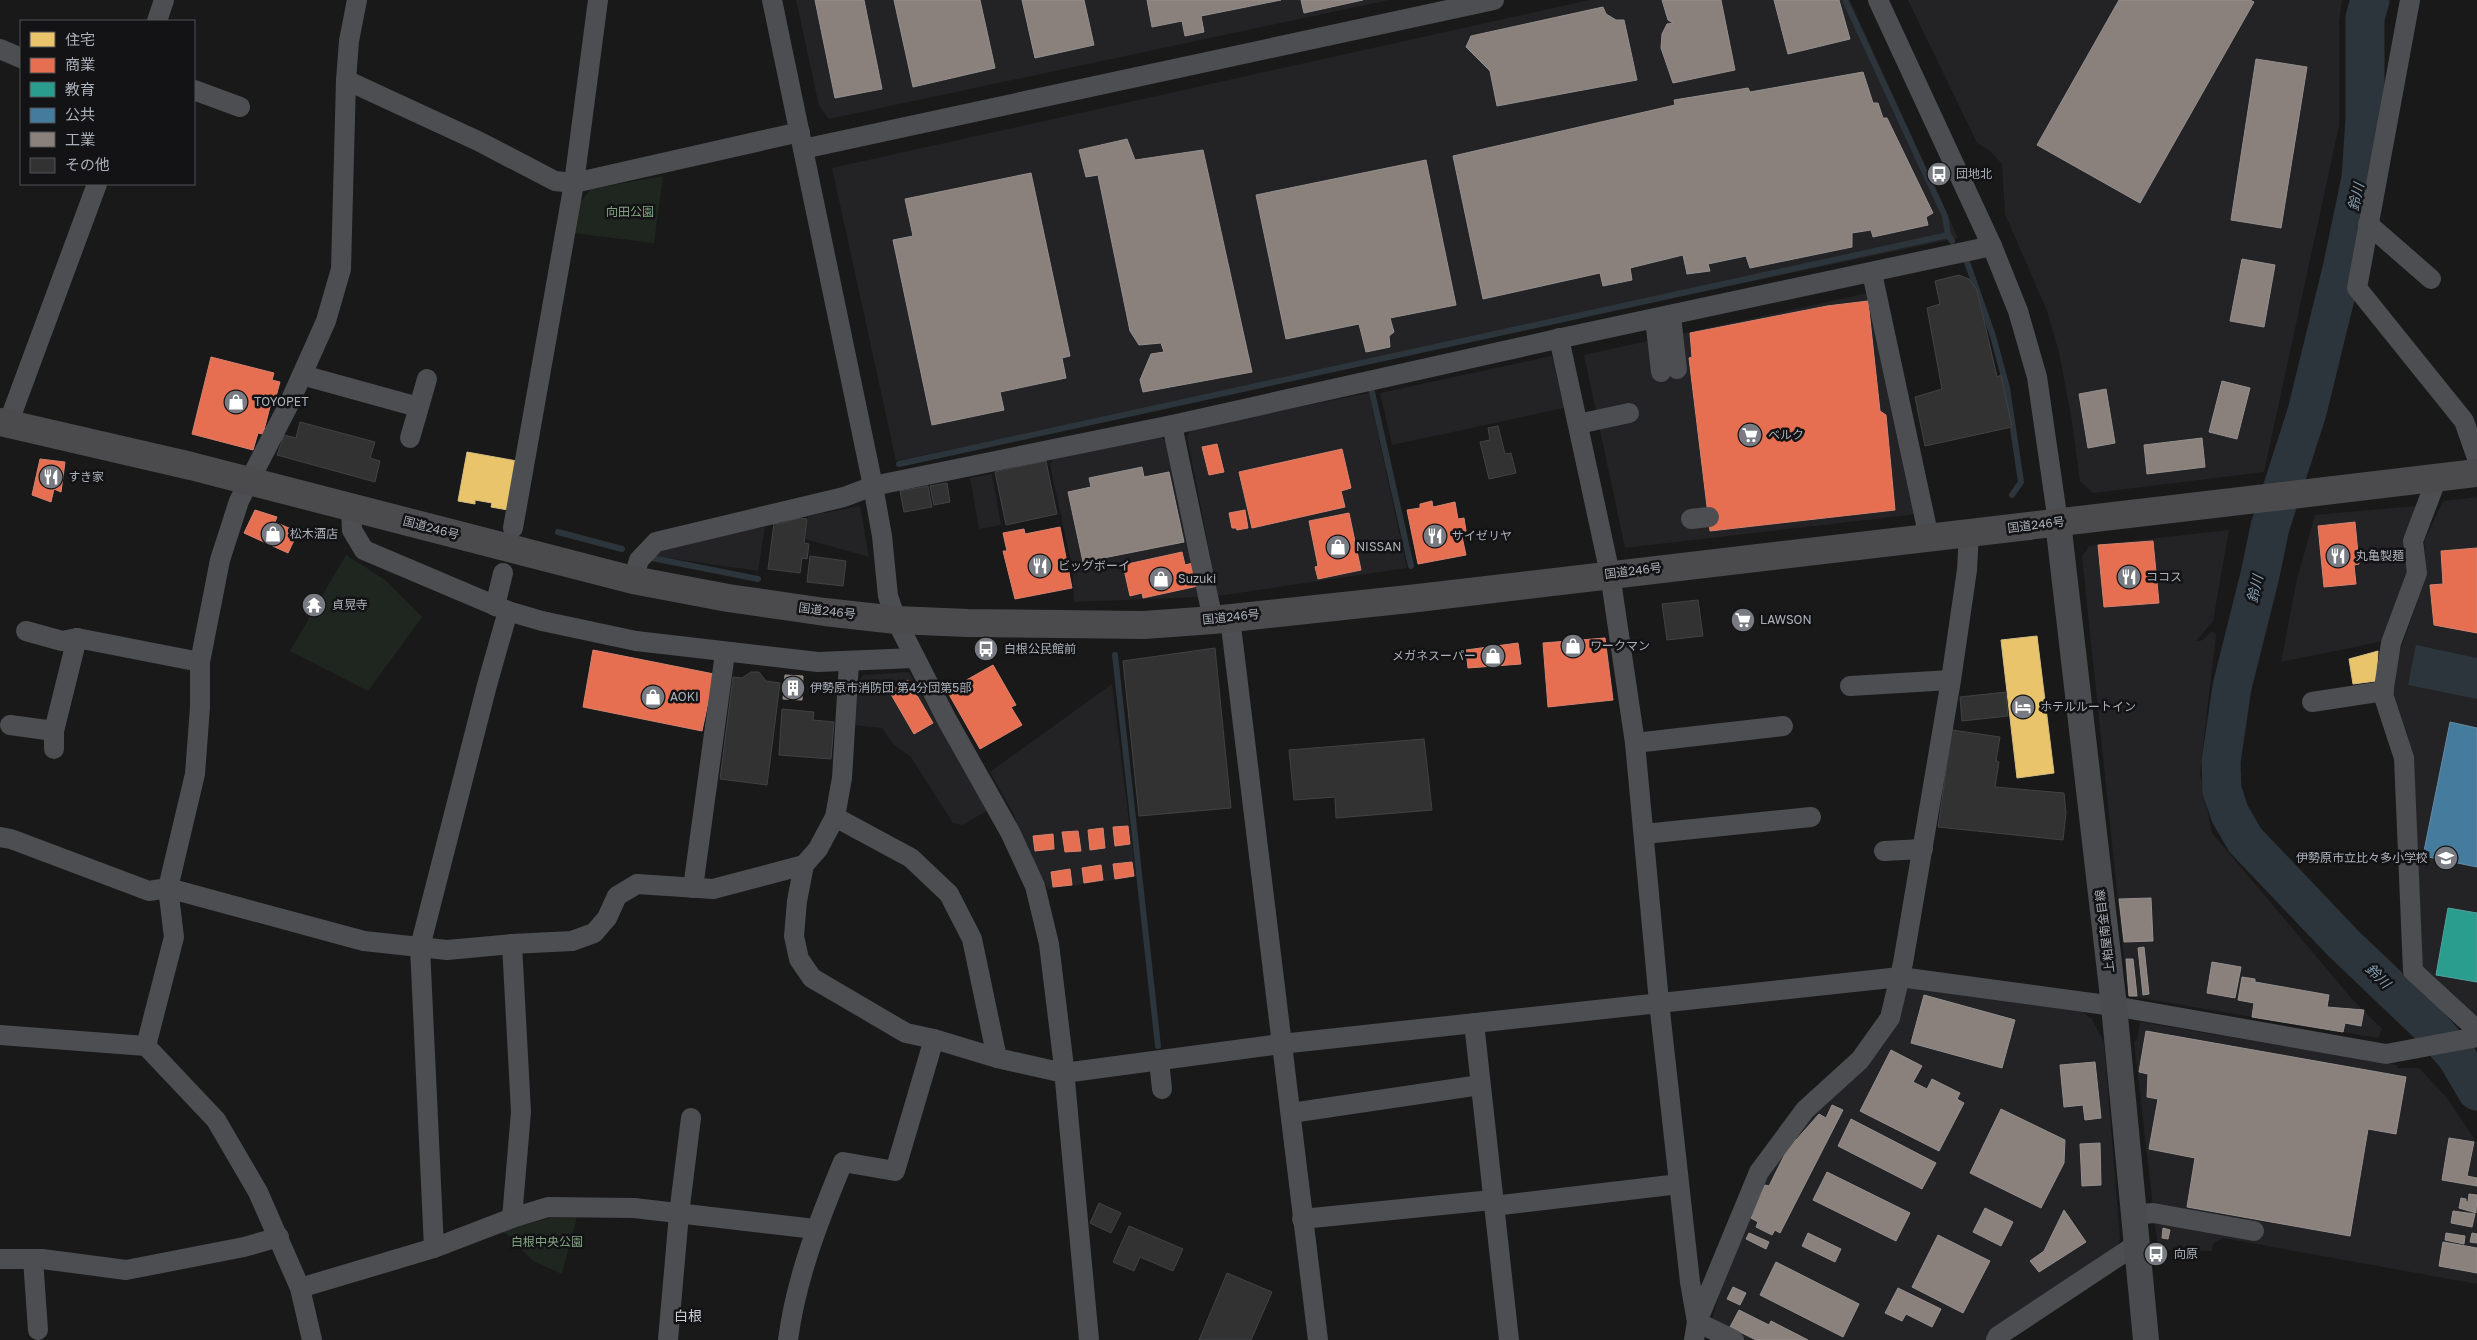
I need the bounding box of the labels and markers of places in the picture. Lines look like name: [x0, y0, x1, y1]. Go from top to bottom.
bus stop icon: 団地北: [1926, 161, 1952, 187]
place label: 団地北: [1956, 166, 1992, 181]
shop icon: TOYOPET: [223, 389, 249, 415]
place label: TOYOPET: [254, 394, 309, 409]
supermarket icon: ベルク: [1737, 422, 1763, 448]
place label: ベルク: [1768, 427, 1804, 442]
restaurant icon: すき家: [38, 464, 64, 490]
place label: すき家: [68, 469, 104, 484]
shop icon: 松木酒店: [260, 521, 286, 547]
restaurant icon: サイゼリヤ: [1422, 523, 1448, 549]
place label: 松木酒店: [290, 526, 338, 541]
place label: サイゼリヤ: [1452, 528, 1512, 543]
shop icon: NISSAN: [1325, 534, 1351, 560]
place label: NISSAN: [1356, 539, 1401, 554]
restaurant icon: 丸亀製麺: [2325, 543, 2351, 569]
place label: 丸亀製麺: [2356, 548, 2404, 563]
restaurant icon: ビッグボーイ: [1027, 553, 1053, 579]
place label: ビッグボーイ: [1058, 558, 1130, 573]
restaurant icon: ココス: [2116, 564, 2142, 590]
shop icon: Suzuki: [1148, 566, 1174, 592]
place label: ココス: [2146, 569, 2182, 584]
place label: Suzuki: [1178, 571, 1216, 586]
temple icon: 貞晃寺: [301, 592, 327, 618]
place label: 貞晃寺: [332, 597, 368, 612]
supermarket icon: LAWSON: [1730, 607, 1756, 633]
place label: LAWSON: [1760, 612, 1812, 627]
shop icon: ワークマン: [1560, 633, 1586, 659]
bus stop icon: 白根公民館前: [973, 636, 999, 662]
place label: ワークマン: [1590, 638, 1650, 653]
place label: 白根公民館前: [1004, 641, 1076, 656]
shop icon: メガネスーパー: [1480, 643, 1506, 669]
place label: メガネスーパー: [1392, 648, 1476, 663]
building icon: 伊勢原市消防団 第4分団第5部: [780, 675, 806, 701]
place label: 伊勢原市消防団 第4分団第5部: [810, 680, 971, 695]
shop icon: AOKI: [640, 684, 666, 710]
place label: AOKI: [670, 689, 699, 704]
hotel icon: ホテルルートイン: [2010, 694, 2036, 720]
place label: ホテルルートイン: [2040, 699, 2136, 714]
school or university icon: 伊勢原市立比々多小学校: [2433, 845, 2459, 871]
place label: 伊勢原市立比々多小学校: [2296, 850, 2428, 865]
bus stop icon: 向原: [2143, 1241, 2169, 1267]
place label: 向原: [2174, 1246, 2198, 1261]

